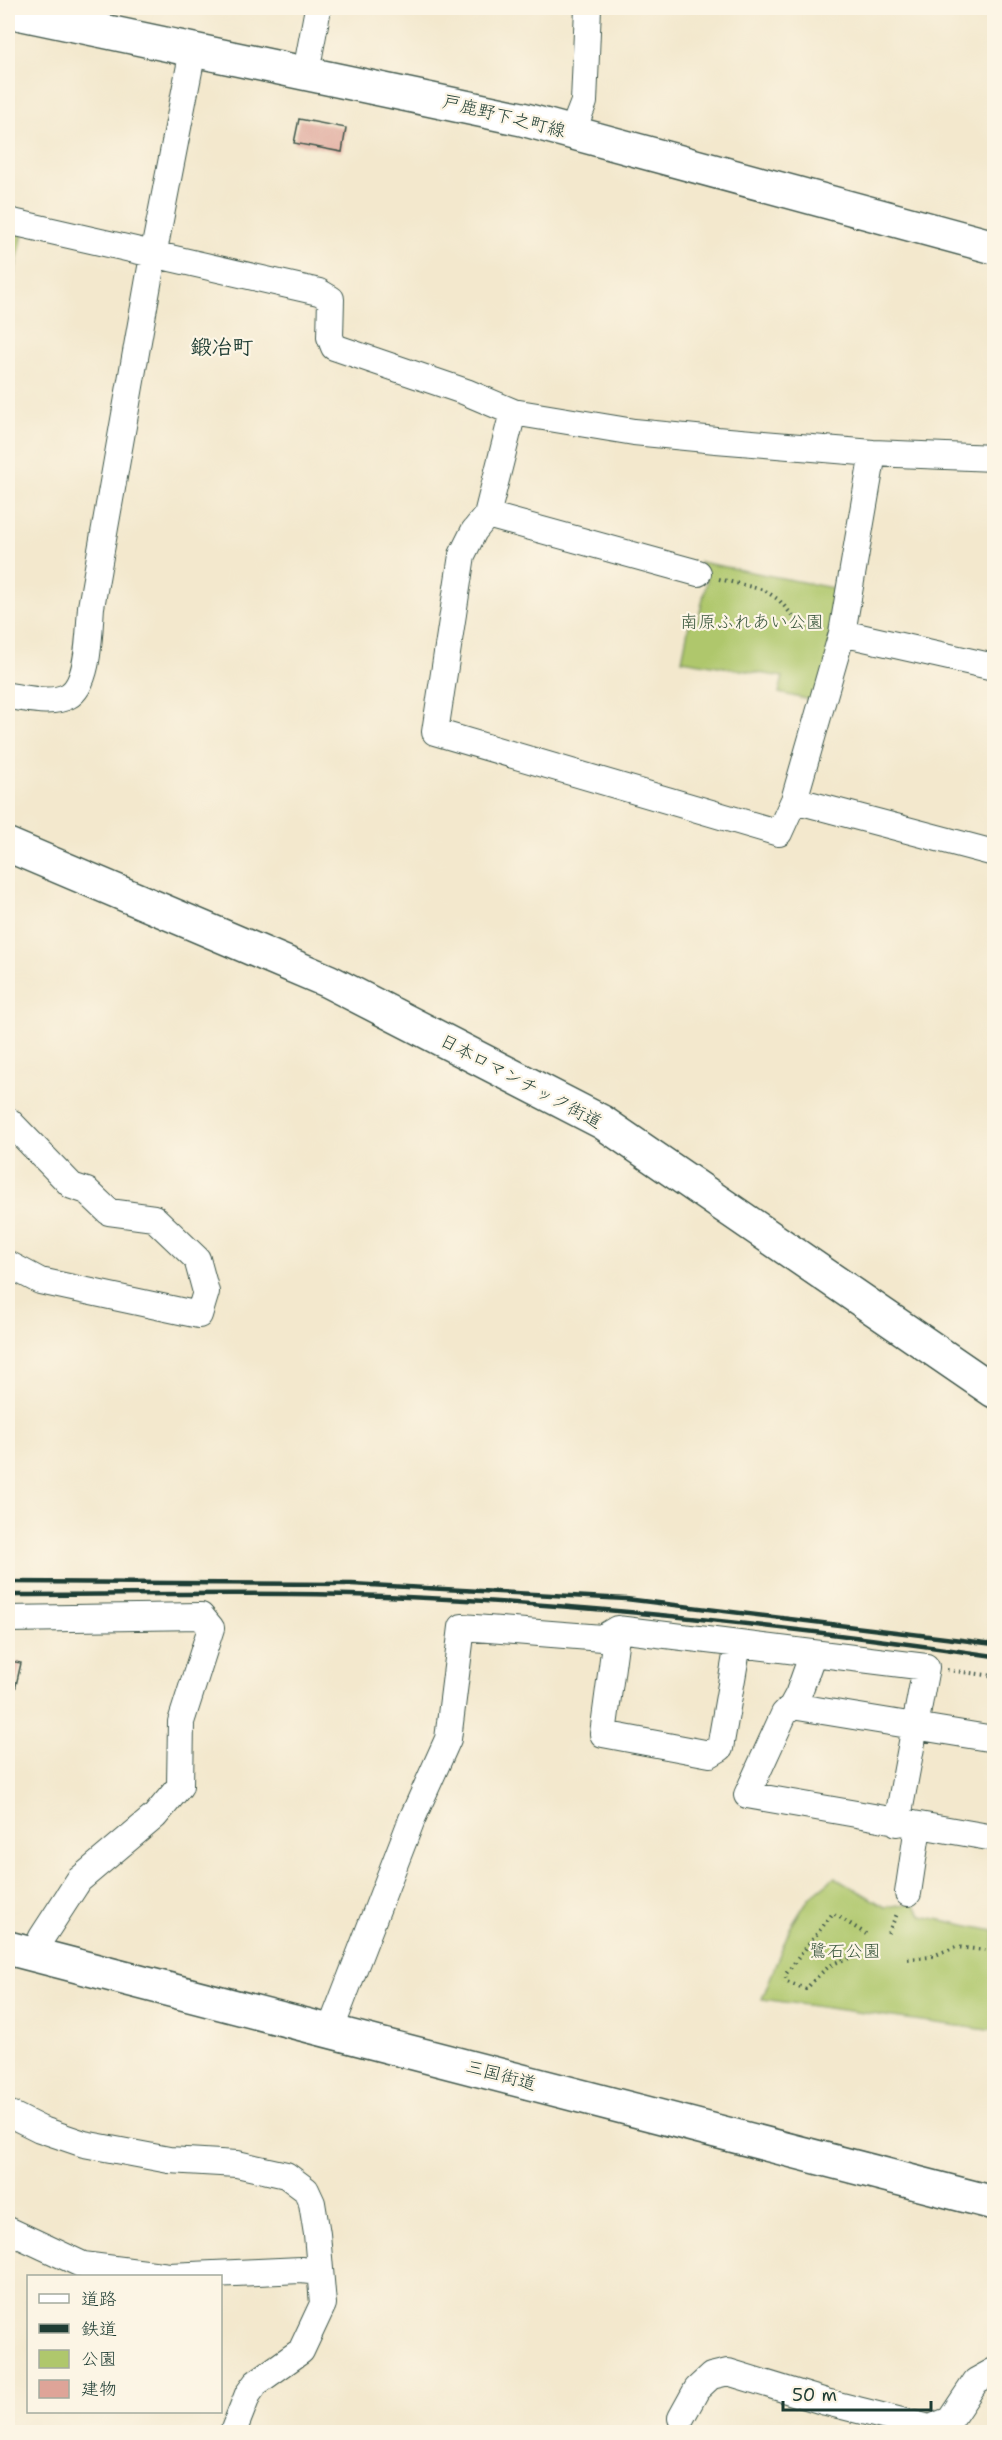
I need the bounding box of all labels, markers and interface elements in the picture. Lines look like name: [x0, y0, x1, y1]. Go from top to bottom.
street label: 戸鹿野下之町線: [440, 89, 568, 143]
district label: 鍛冶町: [191, 333, 254, 361]
park label: 南原ふれあい公園: [680, 610, 824, 634]
street label: 日本ロマンチック街道: [436, 1028, 606, 1134]
park label: 鷺石公園: [809, 1939, 881, 1963]
street label: 三国街道: [463, 2054, 539, 2096]
legend: [27, 2275, 222, 2413]
text: 道路: [81, 2287, 117, 2311]
text: 鉄道: [81, 2317, 117, 2341]
text: 公園: [81, 2347, 117, 2371]
scale bar: [783, 2374, 932, 2412]
text: 建物: [81, 2377, 117, 2401]
text: 50 m: [792, 2383, 837, 2407]

